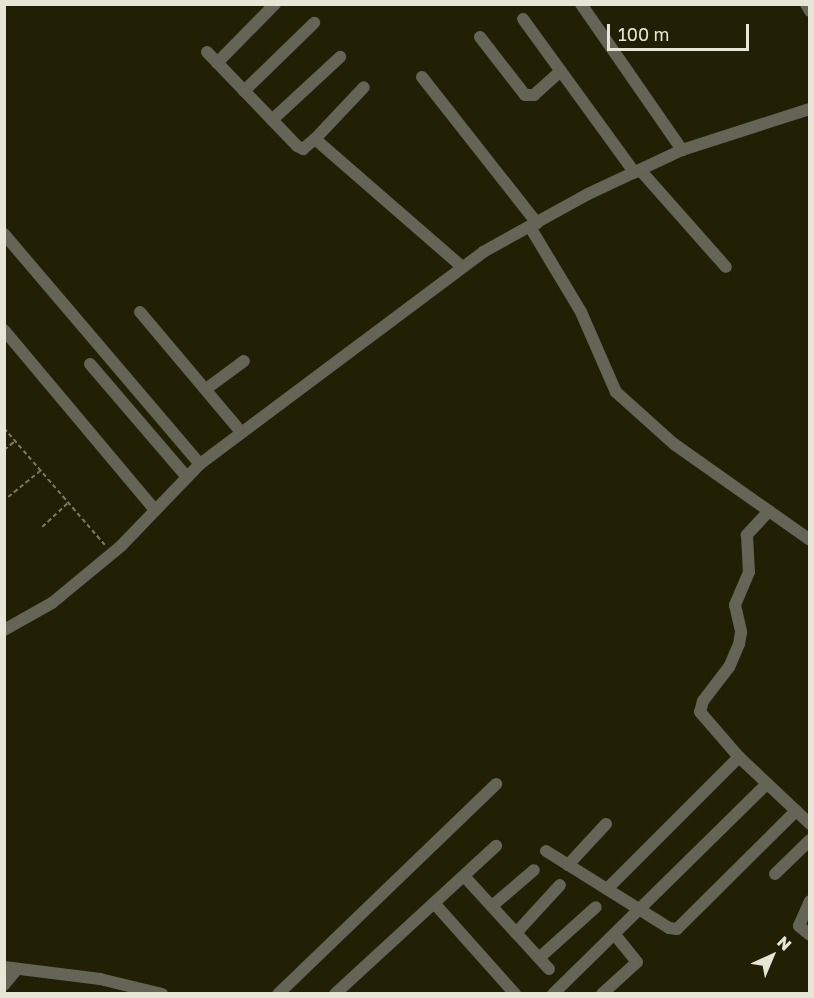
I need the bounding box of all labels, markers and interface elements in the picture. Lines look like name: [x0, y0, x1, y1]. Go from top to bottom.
scale bar: [610, 12, 752, 50]
text: 100 m: [618, 23, 669, 45]
north arrow: [742, 926, 802, 986]
text: N: [773, 932, 796, 954]

